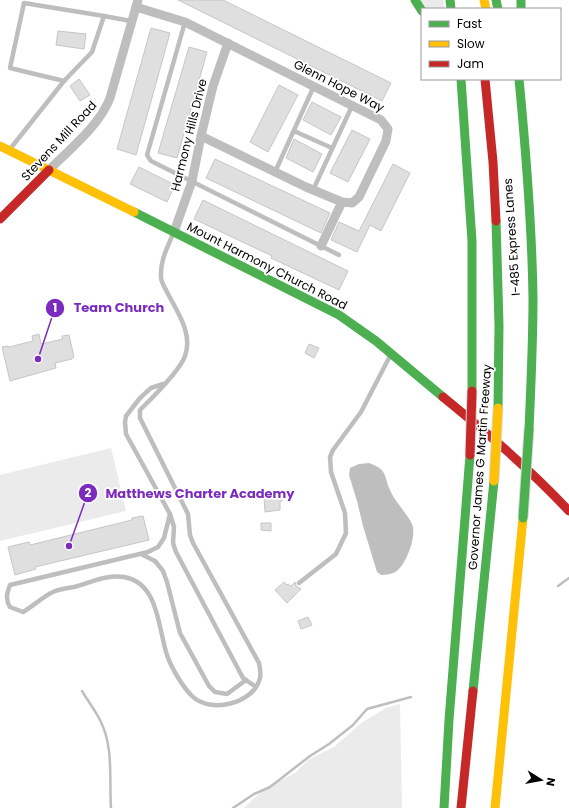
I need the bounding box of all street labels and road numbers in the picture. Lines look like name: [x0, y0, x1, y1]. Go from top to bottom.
street label: Glenn Hope Way: [291, 55, 388, 116]
street label: Harmony Hills Drive: [166, 77, 211, 193]
street label: Stevens Mill Road: [17, 97, 100, 184]
street label: I-485 Express Lanes: [499, 178, 524, 296]
street label: Mount Harmony Church Road: [184, 218, 350, 314]
street label: Governor James G Martin Freeway: [464, 363, 495, 570]

